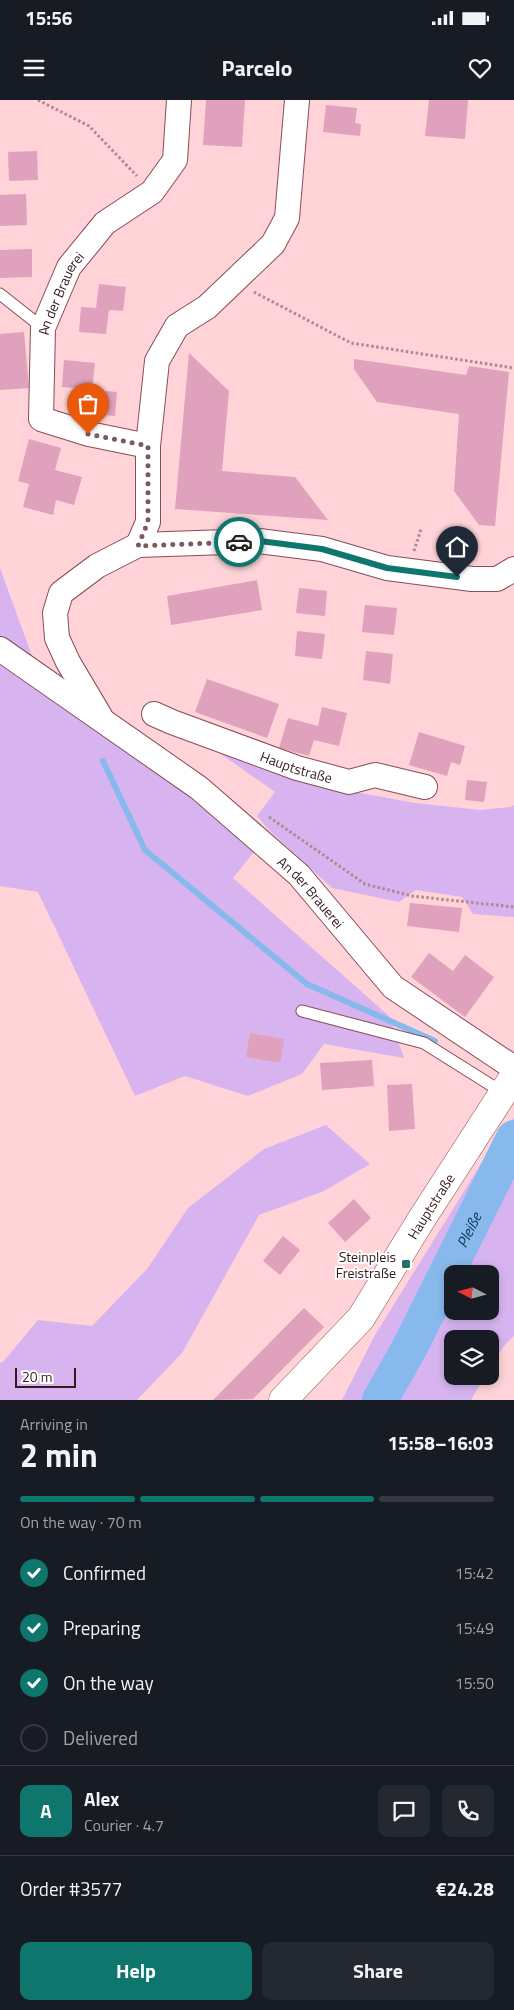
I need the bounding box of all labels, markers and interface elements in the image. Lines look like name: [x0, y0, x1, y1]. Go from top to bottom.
text: 15:56: [25, 3, 72, 32]
text: Parcelo: [222, 51, 292, 85]
icon: menu: [20, 54, 48, 82]
icon: heart: [466, 54, 494, 82]
street label: An der Brauerei: [32, 247, 88, 335]
pin: [67, 383, 109, 434]
icon: bag: [74, 390, 102, 418]
courier: [214, 517, 264, 567]
pin: [436, 526, 478, 577]
icon: car: [225, 528, 253, 556]
icon: home: [443, 533, 471, 561]
street label: Hauptstraße: [258, 745, 335, 788]
street label: An der Brauerei: [273, 851, 350, 933]
street label: Hauptstraße: [401, 1169, 459, 1243]
water label: Pleiße: [450, 1207, 487, 1251]
place label: Steinpleis Freistraße: [336, 1246, 396, 1283]
marker: Steinpleis Freistraße: [400, 1258, 412, 1270]
north arrow: [444, 1265, 499, 1320]
map controls: [444, 1265, 499, 1385]
button: layers: [444, 1330, 499, 1385]
scale bar: [15, 1365, 76, 1388]
text: 20 m: [22, 1366, 52, 1387]
text: Arriving in: [20, 1412, 88, 1436]
text: 15:58–16:03: [387, 1428, 494, 1457]
text: 2 min: [20, 1431, 98, 1479]
text: On the way · 70 m: [20, 1510, 142, 1534]
text: Confirmed: [63, 1558, 146, 1587]
icon: check: [20, 1559, 48, 1587]
text: 15:42: [455, 1561, 494, 1585]
text: Preparing: [63, 1613, 140, 1642]
icon: check: [20, 1614, 48, 1642]
text: 15:49: [455, 1616, 494, 1640]
text: On the way: [63, 1668, 154, 1697]
icon: check: [20, 1669, 48, 1697]
text: 15:50: [455, 1671, 494, 1695]
text: Delivered: [63, 1723, 138, 1752]
text: Alex: [84, 1784, 119, 1813]
button: chat: [378, 1785, 430, 1837]
button: phone: [442, 1785, 494, 1837]
text: A: [40, 1796, 52, 1825]
text: Courier · 4.7: [84, 1813, 164, 1837]
text: Order #3577: [20, 1874, 122, 1903]
text: €24.28: [436, 1874, 494, 1903]
button: Help: [20, 1942, 252, 2000]
button: Share: [262, 1942, 494, 2000]

